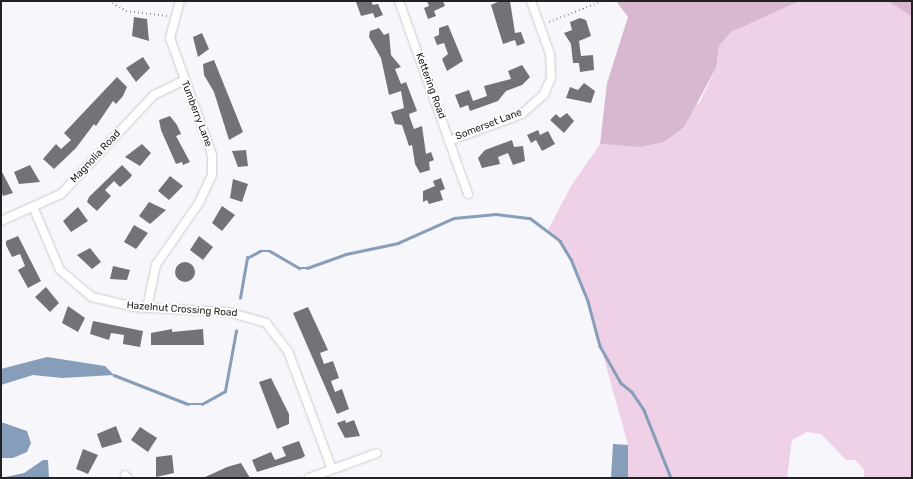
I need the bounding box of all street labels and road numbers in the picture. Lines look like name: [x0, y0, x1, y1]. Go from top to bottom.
street label: Kettering Road: [413, 51, 447, 121]
street label: Tumberry Lane: [178, 79, 214, 149]
street label: Somerset Lane: [454, 107, 524, 143]
street label: Magnolia Road: [69, 128, 123, 186]
street label: Hazelnut Crossing Road: [126, 300, 238, 320]

